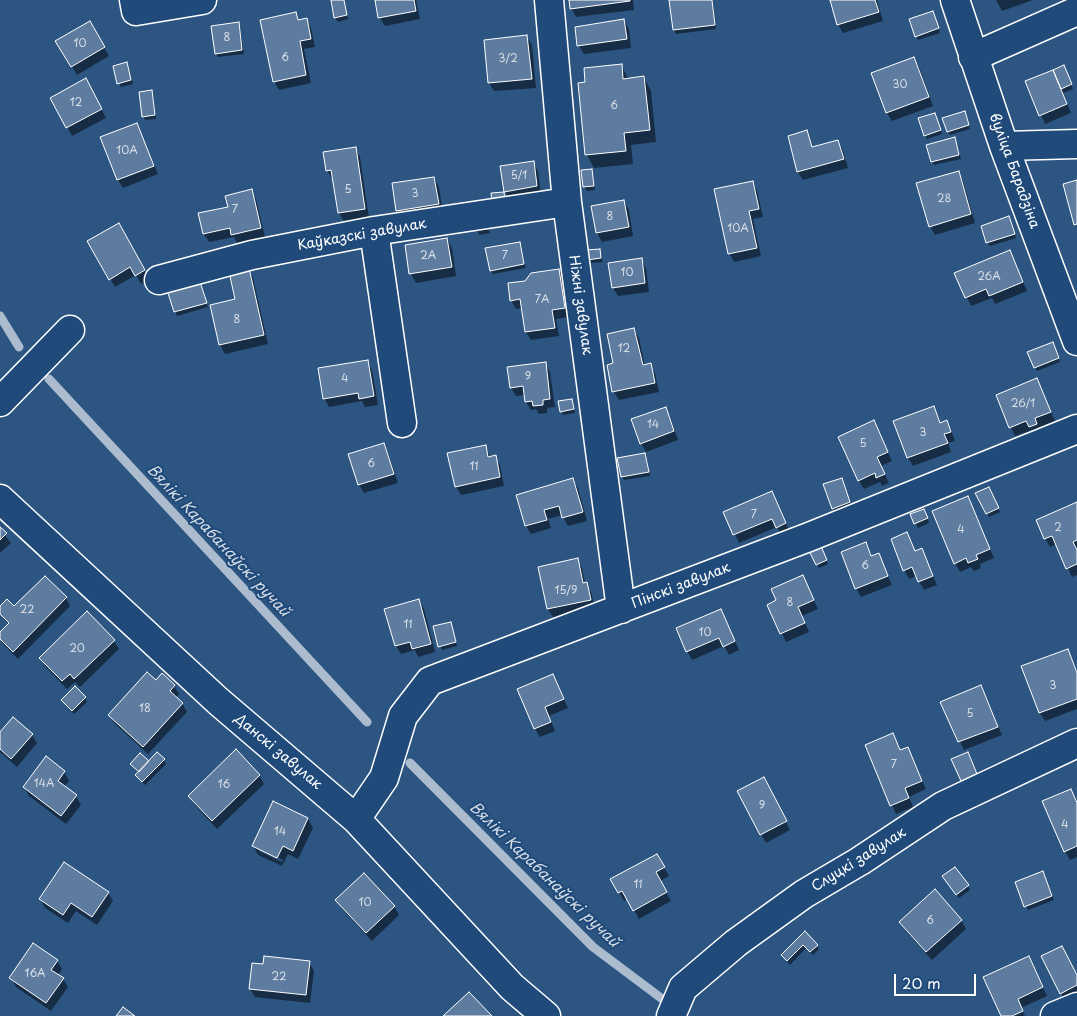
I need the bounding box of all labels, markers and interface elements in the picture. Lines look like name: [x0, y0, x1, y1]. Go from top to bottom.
house number: 8: [224, 31, 230, 45]
house number: 10: [74, 37, 86, 51]
house number: 6: [281, 51, 289, 65]
house number: 3/2: [498, 52, 518, 66]
house number: 30: [892, 78, 908, 92]
house number: 12: [70, 96, 82, 110]
house number: 6: [610, 99, 618, 113]
street label: вуліца Барадзіна: [985, 111, 1043, 231]
house number: 10А: [116, 144, 138, 158]
house number: 5/1: [511, 169, 527, 183]
house number: 5: [344, 183, 352, 197]
house number: 3: [411, 187, 419, 201]
house number: 28: [937, 192, 951, 206]
house number: 7: [232, 203, 238, 217]
house number: 8: [607, 210, 613, 224]
street label: Каўказскі завулак: [296, 215, 428, 255]
house number: 10А: [727, 222, 749, 236]
house number: 2А: [420, 249, 436, 263]
house number: 7: [502, 249, 508, 263]
street label: Ніжні завулак: [565, 254, 595, 356]
house number: 10: [621, 266, 633, 280]
house number: 26А: [977, 270, 1001, 284]
house number: 7А: [535, 293, 549, 307]
house number: 8: [234, 313, 240, 327]
house number: 12: [618, 342, 630, 356]
house number: 9: [525, 370, 531, 384]
house number: 4: [341, 372, 349, 386]
house number: 26/1: [1011, 397, 1035, 411]
house number: 14: [647, 418, 659, 432]
house number: 3: [919, 426, 927, 440]
house number: 5: [859, 437, 867, 451]
house number: 6: [367, 457, 375, 471]
house number: 11: [469, 460, 479, 474]
water label: Вялікі Карабанаўскі ручай: [143, 461, 293, 621]
house number: 7: [751, 508, 757, 522]
house number: 2: [1054, 521, 1062, 535]
house number: 4: [957, 523, 965, 537]
street label: Пінскі завулак: [629, 559, 733, 613]
house number: 6: [861, 559, 869, 573]
house number: 15/9: [555, 584, 577, 598]
house number: 8: [787, 596, 793, 610]
house number: 22: [20, 603, 34, 617]
house number: 11: [403, 618, 413, 632]
house number: 10: [699, 626, 711, 640]
house number: 20: [69, 642, 85, 656]
house number: 3: [1049, 679, 1057, 693]
house number: 18: [139, 702, 151, 716]
house number: 5: [966, 707, 974, 721]
street label: Данскі завулак: [231, 711, 325, 793]
house number: 7: [891, 758, 897, 772]
house number: 14А: [34, 777, 54, 791]
house number: 16: [218, 778, 230, 792]
water label: Вялікі Карабанаўскі ручай: [465, 799, 623, 951]
house number: 9: [759, 799, 765, 813]
house number: 4: [1061, 818, 1069, 832]
street label: Слуцкі завулак: [809, 824, 909, 896]
house number: 14: [274, 825, 286, 839]
house number: 11: [633, 878, 643, 892]
house number: 10: [359, 896, 371, 910]
house number: 6: [926, 914, 934, 928]
scale bar: [897, 964, 980, 996]
house number: 16А: [24, 967, 46, 981]
house number: 22: [272, 970, 286, 984]
text: 20 m: [902, 971, 941, 994]

